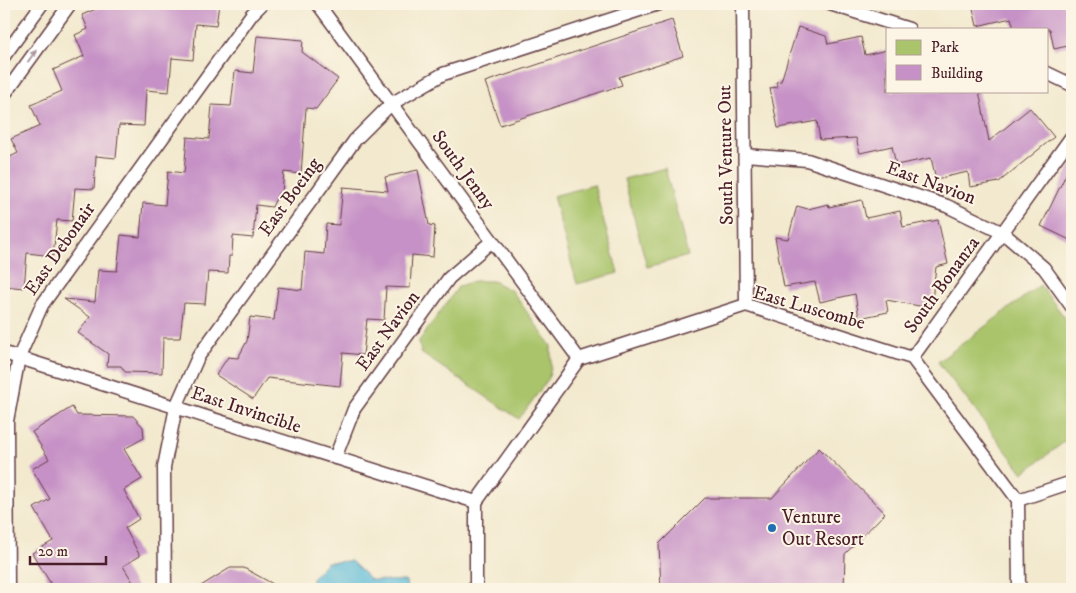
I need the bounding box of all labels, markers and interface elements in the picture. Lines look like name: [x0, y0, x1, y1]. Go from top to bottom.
legend: [886, 28, 1048, 92]
text: Park: [931, 38, 960, 57]
one-way arrow: [27, 49, 37, 63]
text: Building: [931, 64, 983, 83]
street label: South Venture Out: [713, 85, 739, 225]
street label: South Jenny: [427, 126, 500, 215]
street label: East Boeing: [254, 153, 327, 241]
street label: East Navion: [883, 156, 979, 210]
street label: East Debonair: [20, 198, 100, 300]
street label: South Bonanza: [899, 232, 985, 338]
street label: East Luscombe: [750, 281, 868, 335]
street label: East Navion: [351, 286, 425, 376]
street label: East Invincible: [188, 381, 304, 439]
place label: Venture Out Resort: [781, 506, 864, 551]
marker: Venture Out Resort: [766, 522, 778, 534]
scale bar: [30, 533, 106, 565]
text: 20 m: [38, 542, 68, 561]

